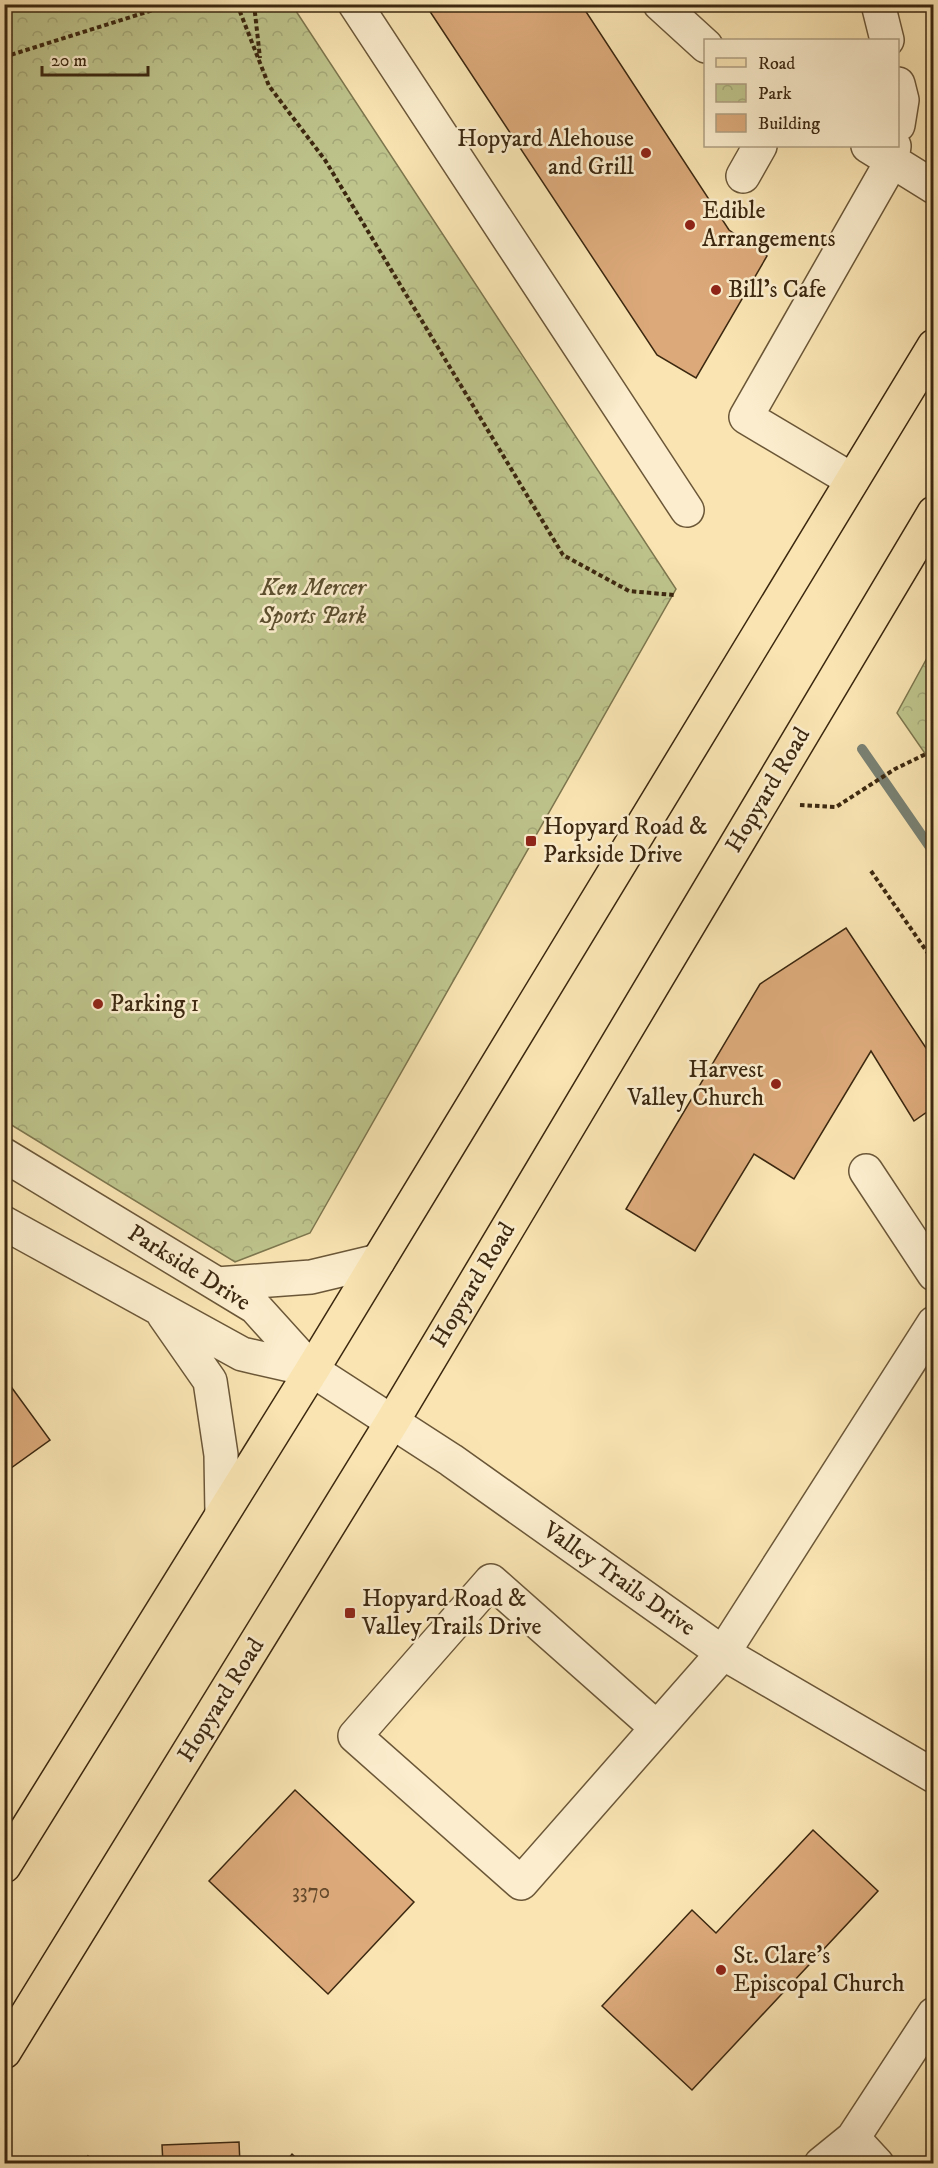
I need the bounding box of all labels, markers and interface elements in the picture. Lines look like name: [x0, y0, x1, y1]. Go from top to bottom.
scale bar: [42, 39, 148, 77]
legend: [704, 39, 899, 147]
text: 20 m: [51, 50, 87, 72]
text: Road: [758, 53, 795, 75]
text: Park: [758, 83, 792, 105]
text: Building: [758, 113, 820, 135]
place label: Hopyard Alehouse and Grill: [457, 124, 635, 182]
marker: Hopyard Alehouse and Grill: [639, 146, 653, 160]
place label: Edible Arrangements: [702, 196, 836, 254]
marker: Edible Arrangements: [683, 218, 697, 232]
place label: Bill's Cafe: [728, 275, 826, 305]
marker: Bill's Cafe: [709, 283, 723, 297]
park label: Ken Mercer Sports Park: [259, 573, 368, 631]
street label: Hopyard Road: [719, 722, 817, 858]
place label: Hopyard Road & Parkside Drive: [543, 812, 707, 870]
marker: Hopyard Road & Parkside Drive: [524, 834, 538, 848]
place label: Parking 1: [110, 989, 199, 1019]
marker: Parking 1: [91, 997, 105, 1011]
place label: Harvest Valley Church: [627, 1055, 764, 1113]
marker: Harvest Valley Church: [769, 1077, 783, 1091]
street label: Hopyard Road: [424, 1217, 522, 1353]
street label: Parkside Drive: [122, 1218, 256, 1318]
street label: Valley Trails Drive: [536, 1515, 701, 1643]
place label: Hopyard Road & Valley Trails Drive: [361, 1584, 542, 1642]
marker: Hopyard Road & Valley Trails Drive: [343, 1606, 357, 1620]
street label: Hopyard Road: [171, 1632, 271, 1768]
house number: 3370: [292, 1879, 330, 1905]
place label: St. Clare's Episcopal Church: [733, 1941, 905, 1999]
marker: St. Clare's Episcopal Church: [714, 1963, 728, 1977]

